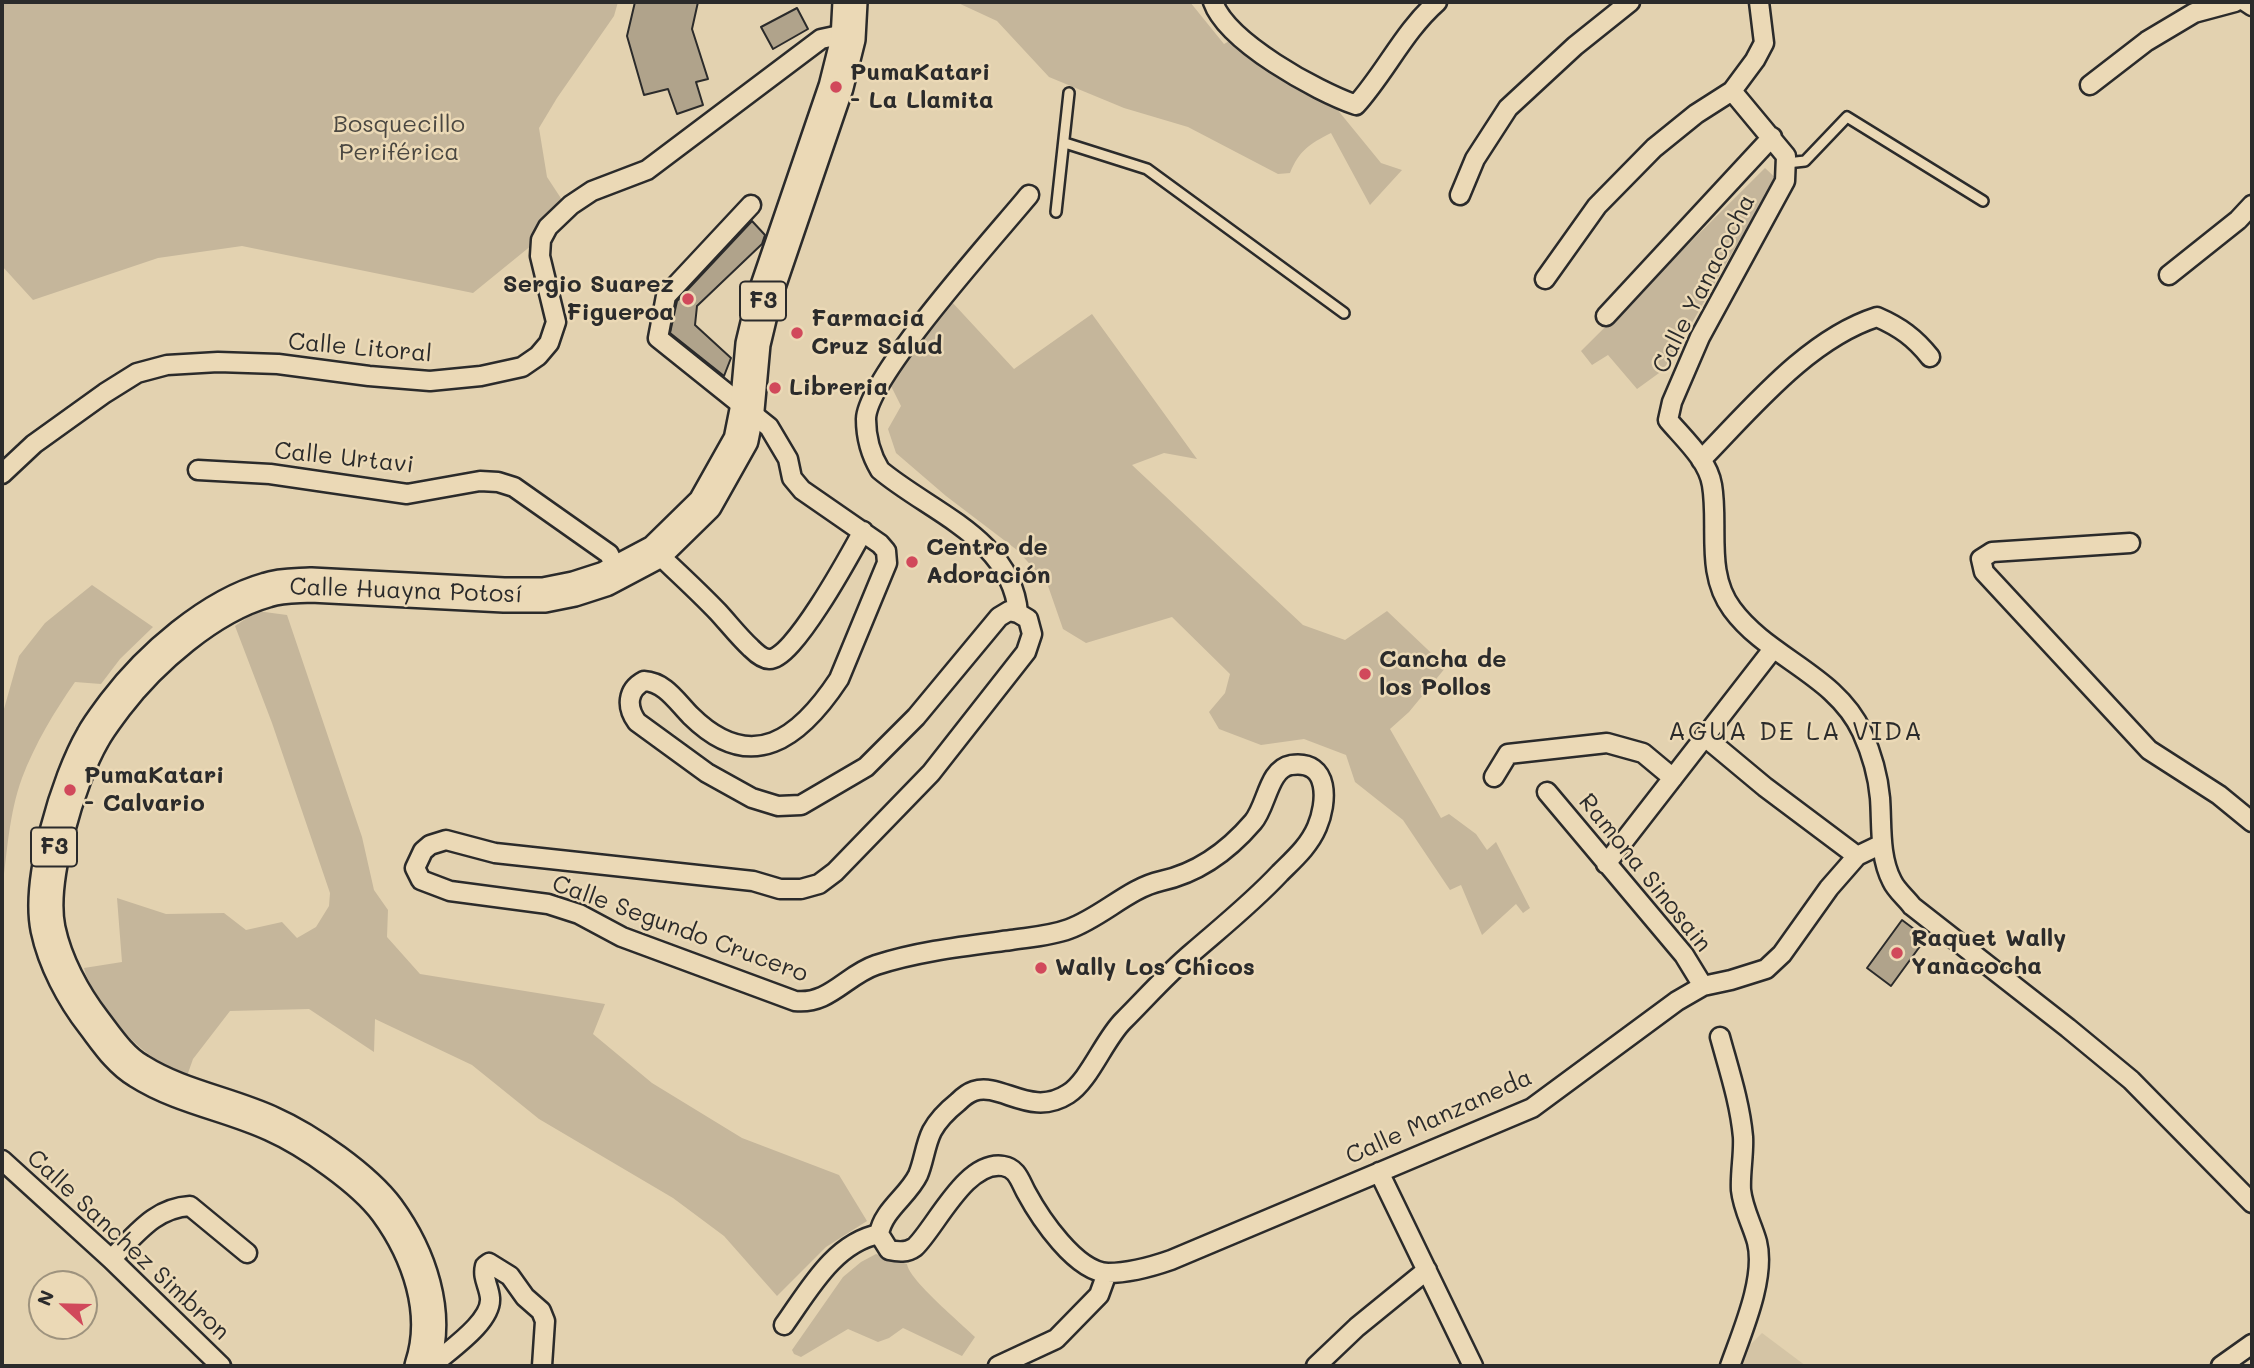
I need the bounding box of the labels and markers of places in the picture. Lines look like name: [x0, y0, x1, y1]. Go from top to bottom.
place label: PumaKatari - La Llamita: [850, 59, 994, 115]
marker: PumaKatari - La Llamita: [828, 79, 844, 95]
place label: Sergio Suarez Figueroa: [503, 271, 674, 327]
marker: Sergio Suarez Figueroa: [680, 291, 696, 307]
place label: Farmacia Cruz Salud: [811, 305, 942, 361]
marker: Farmacia Cruz Salud: [789, 325, 805, 341]
place label: Libreria: [789, 374, 888, 402]
marker: Libreria: [767, 380, 783, 396]
place label: Centro de Adoración: [926, 534, 1051, 590]
marker: Centro de Adoración: [904, 554, 920, 570]
place label: Cancha de los Pollos: [1379, 646, 1506, 702]
marker: Cancha de los Pollos: [1357, 666, 1373, 682]
place label: PumaKatari - Calvario: [84, 762, 224, 818]
marker: PumaKatari - Calvario: [62, 782, 78, 798]
place label: Raquet Wally Yanacocha: [1911, 925, 2066, 981]
marker: Raquet Wally Yanacocha: [1889, 945, 1905, 961]
place label: Wally Los Chicos: [1055, 954, 1255, 982]
marker: Wally Los Chicos: [1033, 960, 1049, 976]

